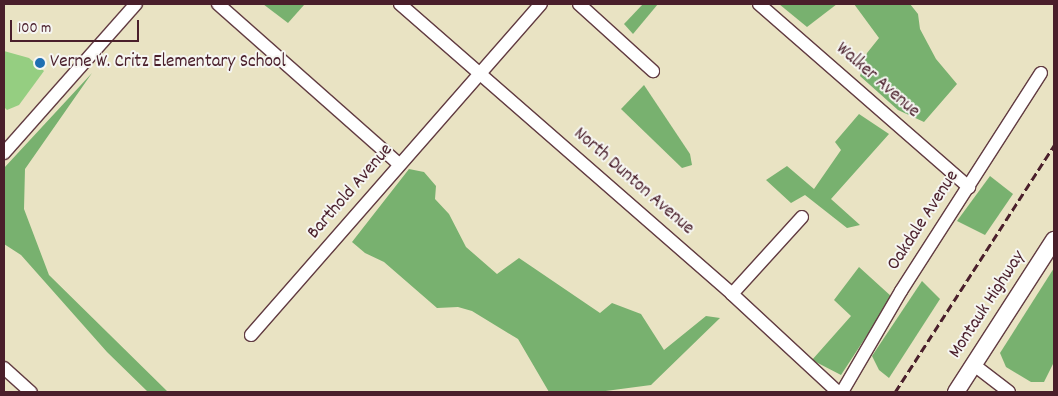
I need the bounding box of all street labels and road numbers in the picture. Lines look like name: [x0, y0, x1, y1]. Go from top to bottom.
street label: Walker Avenue: [830, 38, 924, 124]
street label: North Dunton Avenue: [568, 123, 698, 241]
street label: Barthold Avenue: [303, 140, 399, 244]
street label: Oakdale Avenue: [883, 167, 965, 275]
street label: Montauk Highway: [945, 247, 1031, 363]

